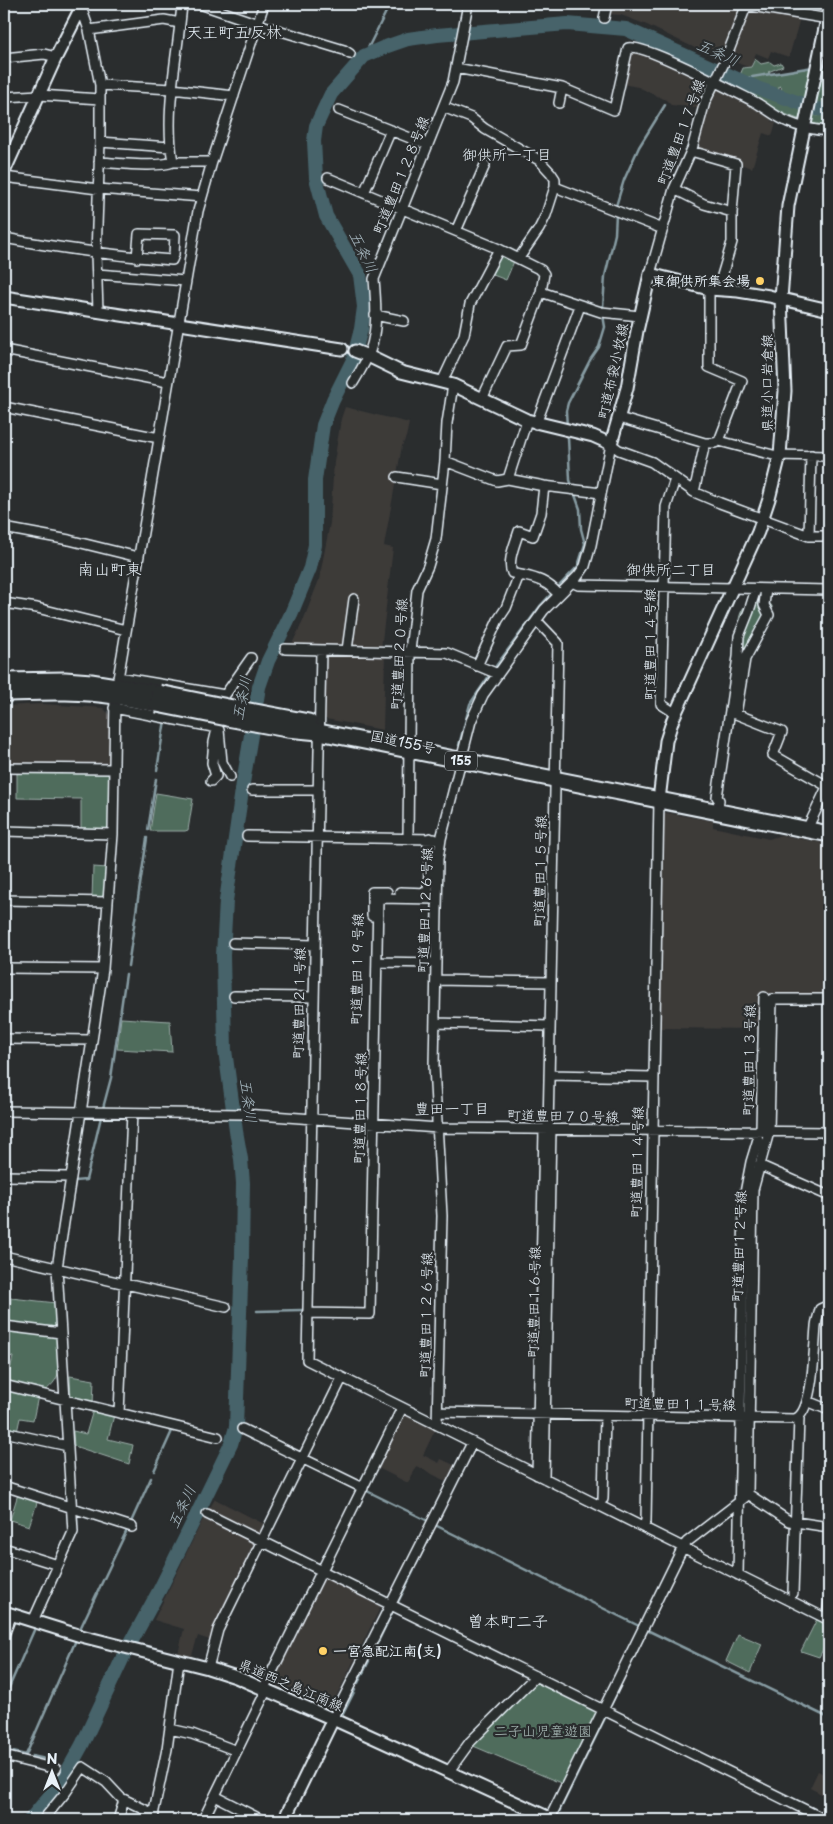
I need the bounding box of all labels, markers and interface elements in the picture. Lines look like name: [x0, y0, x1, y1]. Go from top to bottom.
district label: 天王町五反林: [186, 19, 282, 43]
water label: 五条川: [693, 32, 744, 71]
street label: 町道豊田１７号線: [652, 76, 710, 188]
street label: 町道豊田１２８号線: [367, 112, 434, 237]
district label: 御供所一丁目: [462, 142, 552, 165]
water label: 五条川: [344, 226, 385, 277]
place label: 東御供所集会場: [652, 270, 750, 291]
marker: 東御供所集会場: [754, 275, 766, 287]
street label: 町道布袋小牧線: [592, 321, 633, 421]
street label: 県道小口岩倉線: [756, 334, 777, 432]
district label: 南山町東: [78, 556, 142, 580]
district label: 御供所二丁目: [626, 557, 716, 580]
street label: 町道豊田１４号線: [639, 588, 660, 700]
street label: 町道豊田２０号線: [385, 598, 412, 710]
water label: 五条川: [225, 673, 256, 722]
street label: 国道155号: [368, 724, 438, 759]
road number: 155: [445, 751, 477, 770]
street label: 町道豊田１５号線: [528, 815, 551, 927]
street label: 町道豊田１２６号線: [412, 847, 437, 973]
street label: 町道豊田１９号線: [345, 913, 368, 1025]
street label: 町道豊田２１号線: [287, 947, 310, 1059]
street label: 町道豊田１３号線: [737, 1004, 760, 1116]
street label: 町道豊田１８号線: [348, 1052, 371, 1164]
water label: 五条川: [235, 1077, 264, 1125]
district label: 豊田一丁目: [414, 1096, 490, 1119]
street label: 町道豊田７０号線: [507, 1104, 619, 1127]
street label: 町道豊田１４号線: [625, 1106, 648, 1218]
street label: 町道豊田１２号線: [726, 1190, 751, 1302]
street label: 町道豊田１６号線: [522, 1246, 545, 1358]
street label: 町道豊田１２６号線: [414, 1252, 437, 1378]
street label: 町道豊田１１号線: [624, 1392, 736, 1415]
water label: 五条川: [161, 1481, 201, 1532]
district label: 曽本町二子: [468, 1608, 548, 1632]
place label: 一宮急配江南(支): [333, 1640, 442, 1661]
marker: 一宮急配江南(支): [317, 1645, 329, 1657]
street label: 県道西之島江南線: [236, 1653, 347, 1716]
park label: 二子山児童遊園: [494, 1720, 592, 1741]
north arrow: [28, 1746, 78, 1796]
text: N: [46, 1748, 58, 1769]

